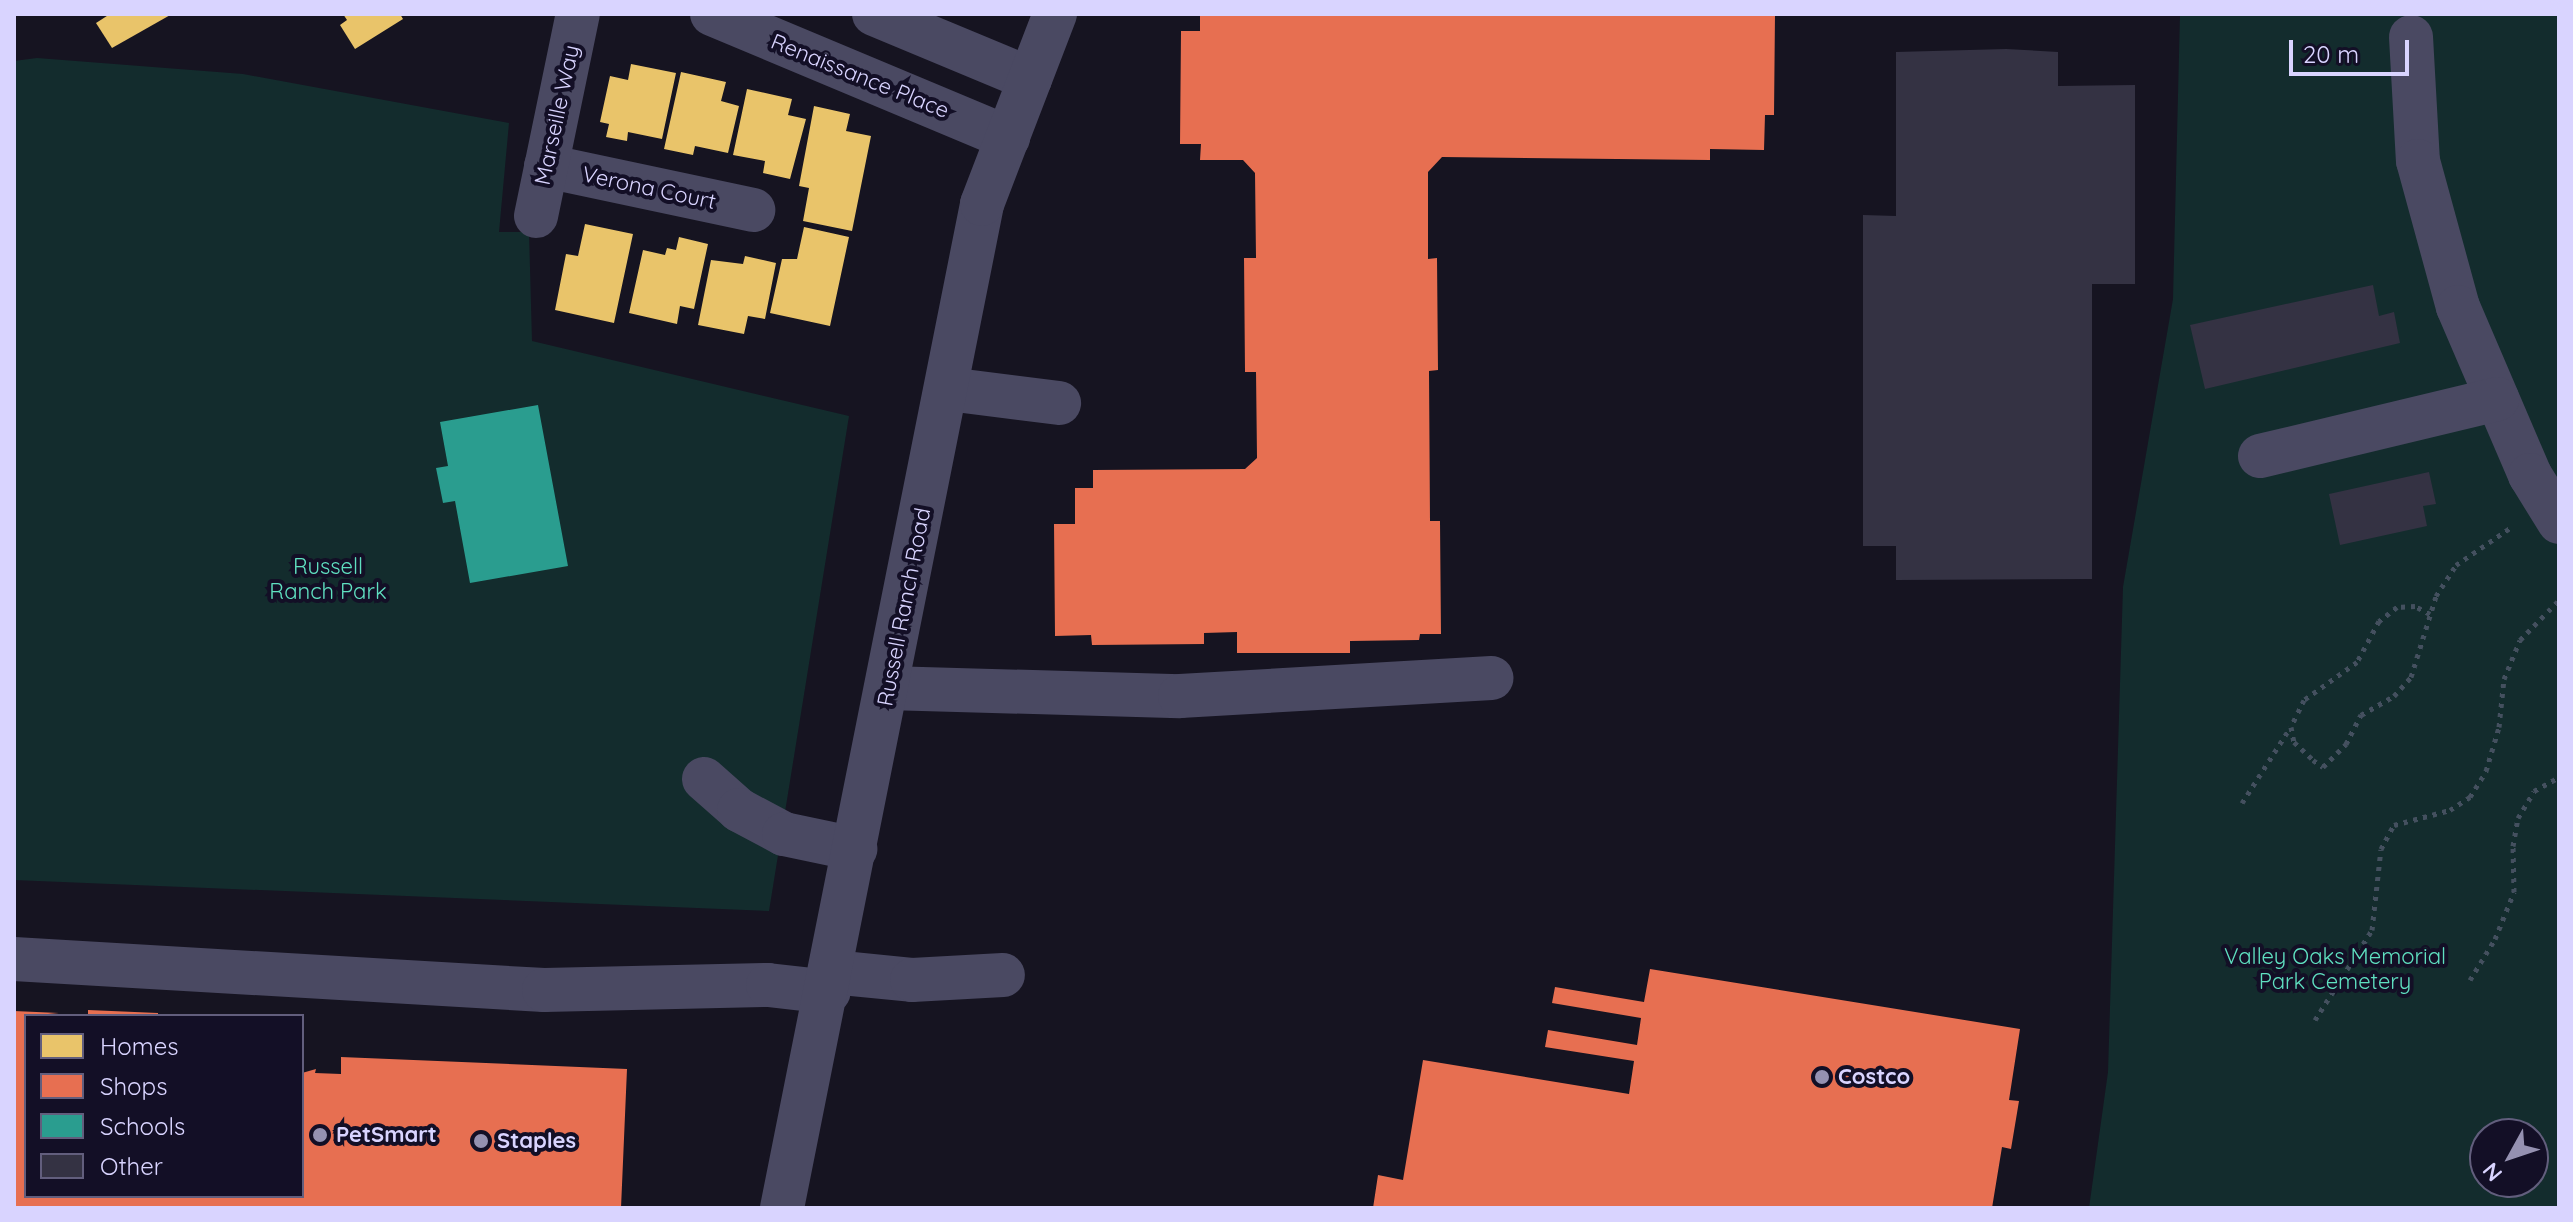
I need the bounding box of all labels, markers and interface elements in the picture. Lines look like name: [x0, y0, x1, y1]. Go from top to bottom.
scale bar: [2293, 24, 2413, 74]
street label: Renaissance Place: [767, 28, 953, 124]
text: 20 m: [2303, 39, 2359, 69]
street label: Marseille Way: [529, 42, 585, 188]
street label: Verona Court: [580, 161, 718, 215]
street label: Russell Ranch Road: [872, 506, 936, 708]
park label: Russell Ranch Park: [269, 553, 387, 604]
park label: Valley Oaks Memorial Park Cemetery: [2224, 943, 2446, 994]
legend: [24, 1014, 304, 1198]
text: Homes: [100, 1031, 178, 1061]
place label: Costco: [1838, 1064, 1910, 1090]
marker: Costco: [1813, 1068, 1831, 1086]
text: Shops: [100, 1071, 167, 1101]
text: Schools: [100, 1111, 185, 1141]
north arrow: [2469, 1118, 2549, 1198]
place label: PetSmart: [336, 1122, 437, 1148]
marker: PetSmart: [311, 1126, 329, 1144]
place label: Staples: [497, 1128, 576, 1154]
marker: Staples: [472, 1132, 490, 1150]
text: Other: [100, 1151, 163, 1181]
text: N: [2476, 1157, 2508, 1187]

